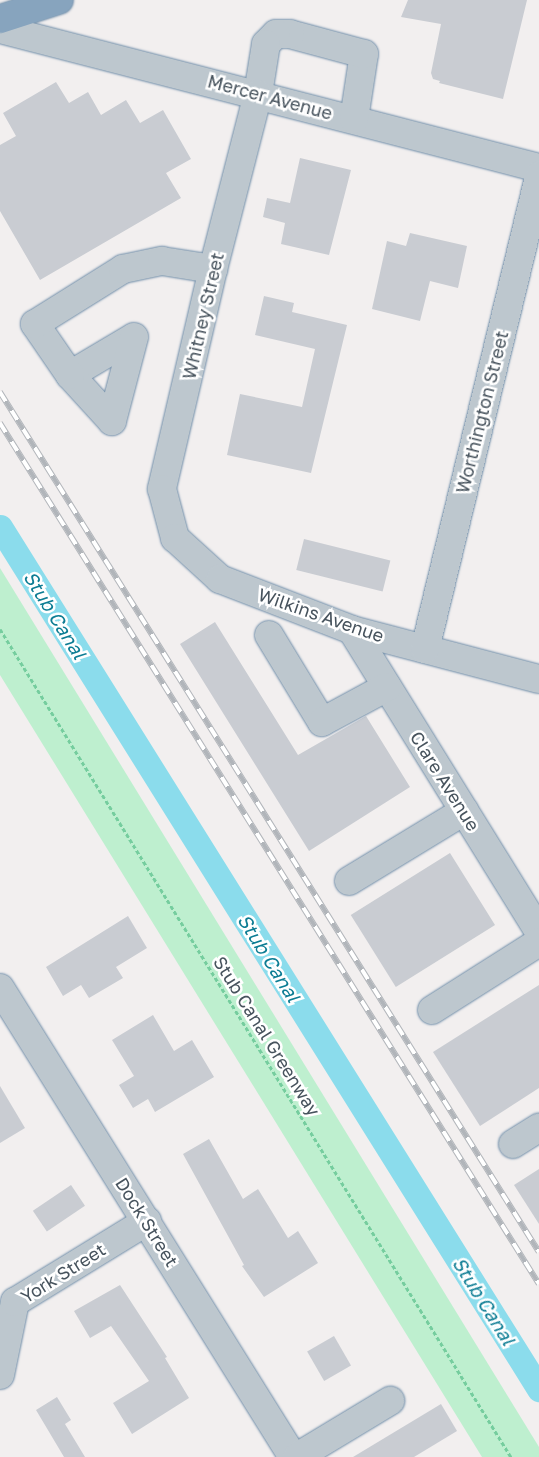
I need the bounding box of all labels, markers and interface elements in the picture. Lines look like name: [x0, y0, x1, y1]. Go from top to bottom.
street label: Mercer Avenue: [205, 70, 335, 124]
street label: Whitney Street: [178, 251, 228, 381]
street label: Worthington Street: [451, 328, 513, 496]
water label: Stub Canal: [19, 567, 91, 663]
street label: Wilkins Avenue: [255, 583, 387, 647]
street label: Clare Avenue: [406, 727, 484, 835]
water label: Stub Canal: [233, 910, 305, 1006]
street label: Stub Canal Greenway: [209, 952, 325, 1120]
street label: Dock Street: [111, 1173, 183, 1271]
street label: York Street: [17, 1238, 109, 1308]
water label: Stub Canal: [448, 1253, 520, 1349]

